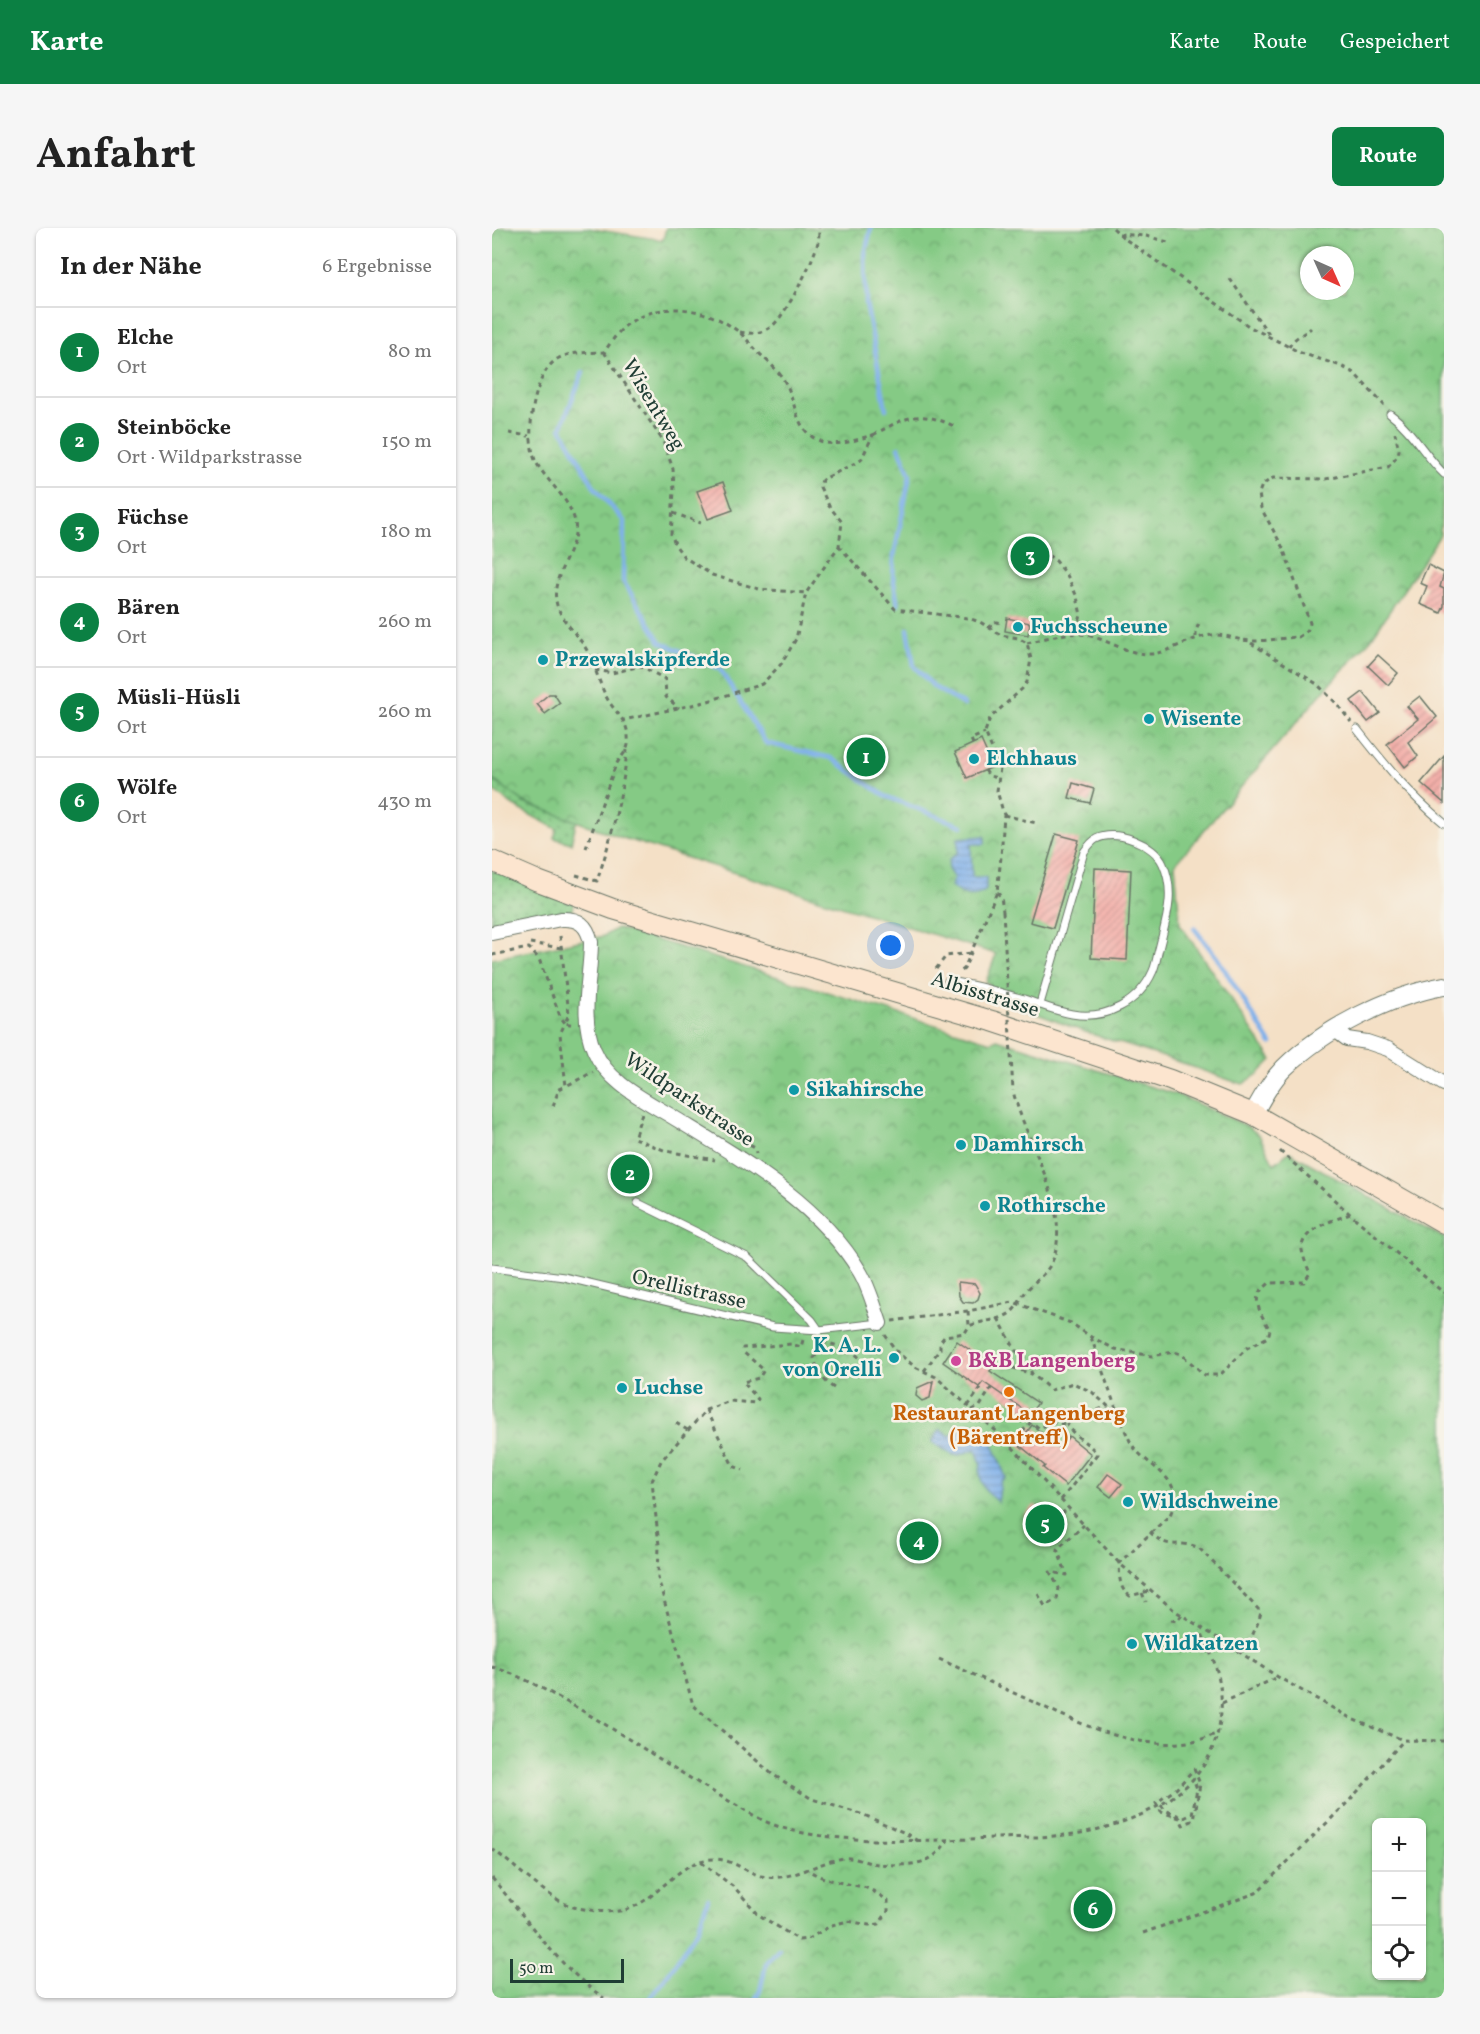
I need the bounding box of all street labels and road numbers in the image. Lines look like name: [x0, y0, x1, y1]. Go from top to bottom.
street label: Wisentweg: [614, 354, 692, 456]
street label: Albisstrasse: [927, 965, 1043, 1025]
street label: Wildparkstrasse: [618, 1046, 760, 1154]
street label: Orellistrasse: [629, 1263, 749, 1317]

